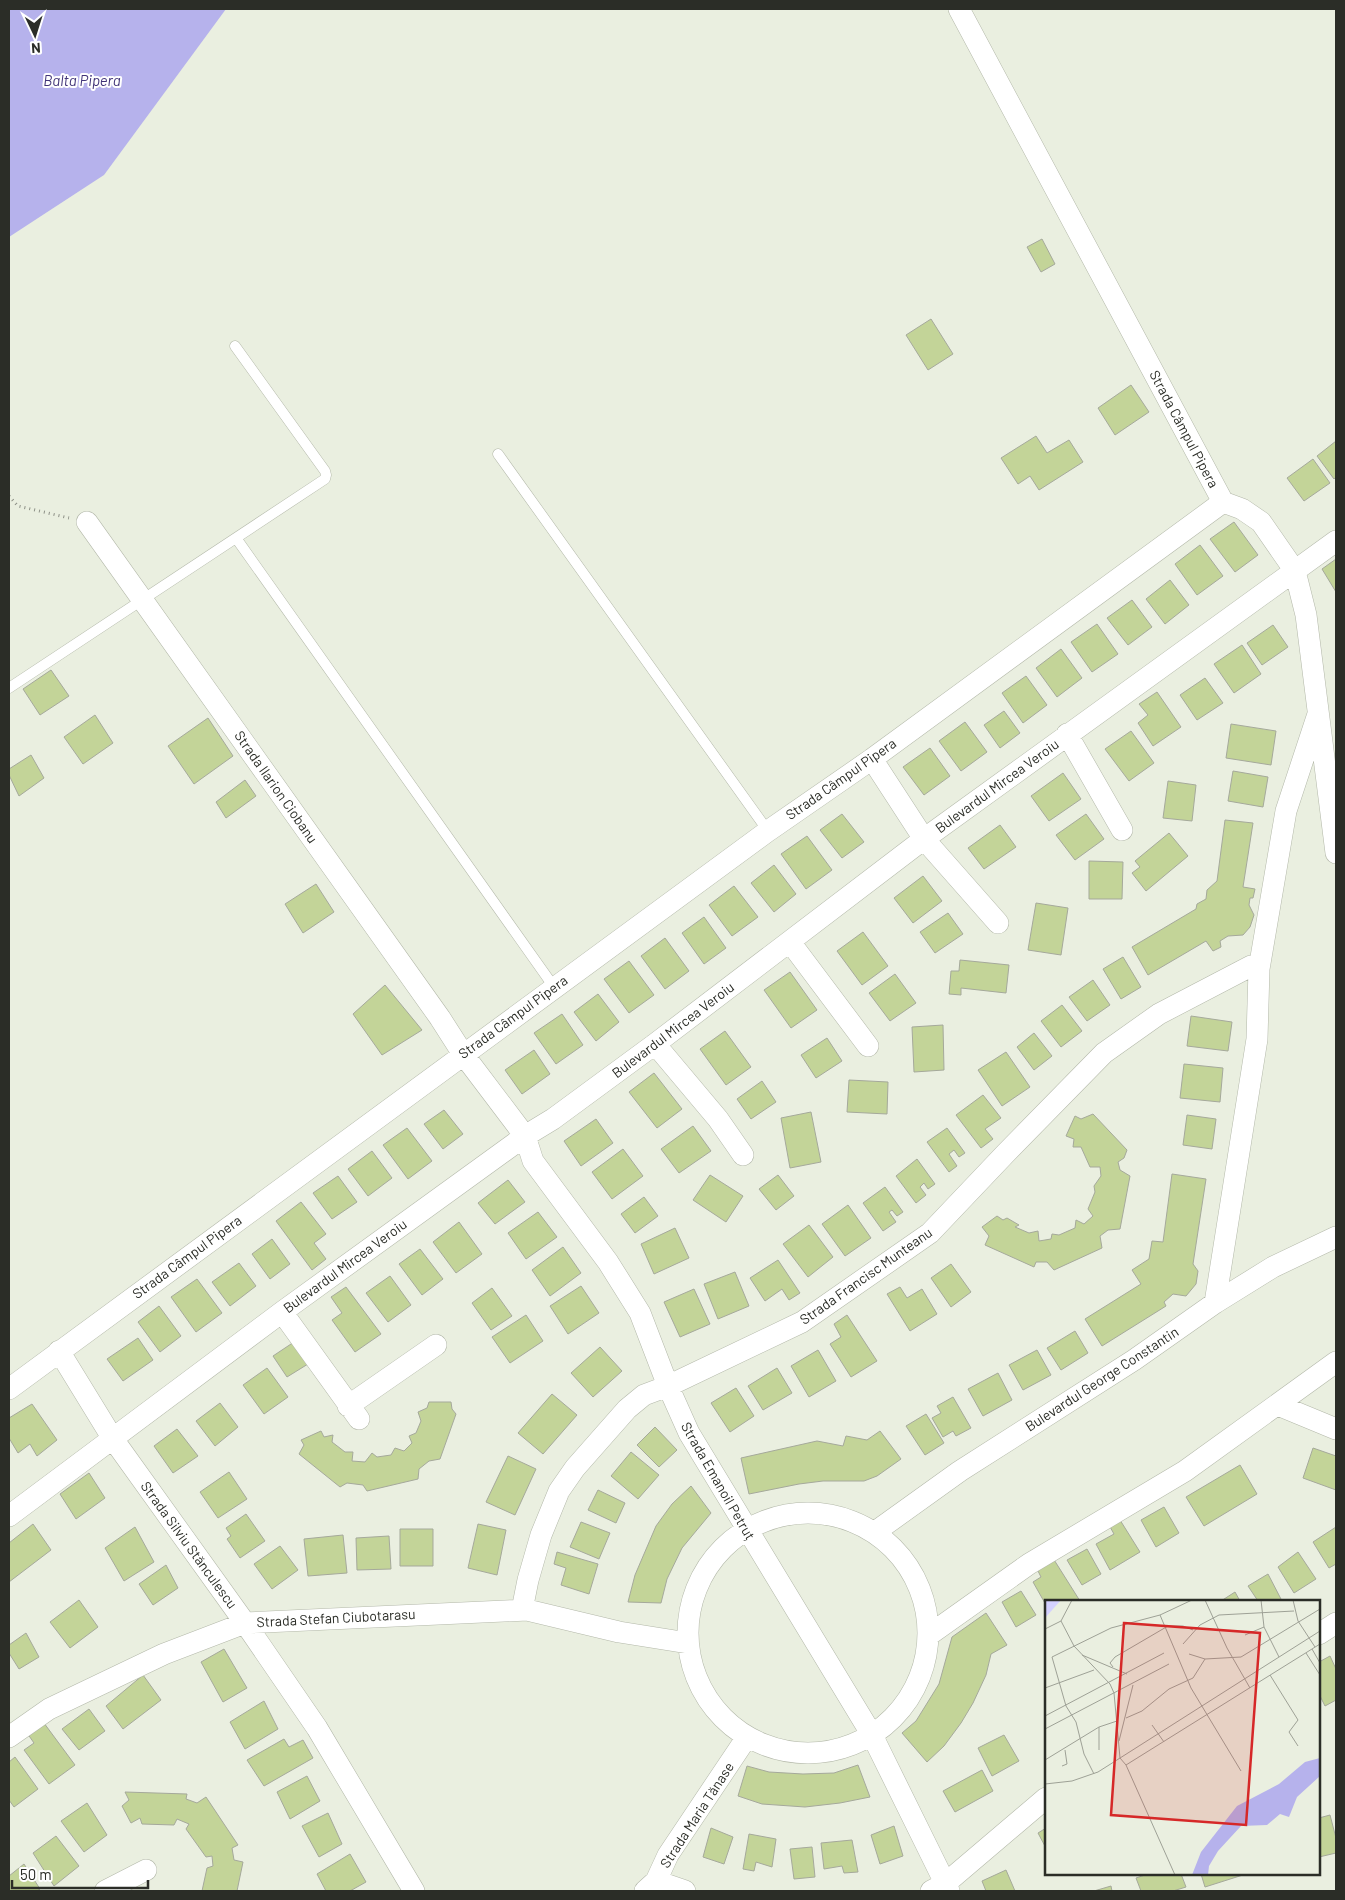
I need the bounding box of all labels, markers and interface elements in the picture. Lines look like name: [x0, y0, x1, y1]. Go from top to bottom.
north arrow: [10, 10, 60, 60]
text: N: [31, 40, 41, 57]
water label: Balta Pipera: [43, 71, 121, 89]
street label: Strada Câmpul Pipera: [1146, 367, 1223, 490]
street label: Strada Ilarion Ciobanu: [231, 727, 322, 846]
street label: Strada Câmpul Pipera: [782, 734, 899, 823]
street label: Bulevardul Mircea Veroiu: [932, 735, 1062, 836]
street label: Strada Câmpul Pipera: [455, 971, 571, 1062]
street label: Bulevardul Mircea Veroiu: [608, 978, 737, 1081]
street label: Strada Câmpul Pipera: [129, 1211, 245, 1302]
street label: Bulevardul Mircea Veroiu: [280, 1215, 410, 1316]
street label: Strada Francisc Munteanu: [796, 1223, 935, 1328]
street label: Bulevardul George Constantin: [1022, 1323, 1181, 1435]
street label: Strada Emanoil Petruț: [678, 1419, 759, 1543]
street label: Strada Silviu Stănculescu: [137, 1478, 241, 1612]
inset map: [1045, 1600, 1320, 1875]
street label: Strada Stefan Ciubotarasu: [256, 1605, 416, 1630]
street label: Strada Maria Tănase: [656, 1759, 737, 1871]
scale bar: [12, 1858, 149, 1890]
text: 50 m: [20, 1865, 52, 1883]

